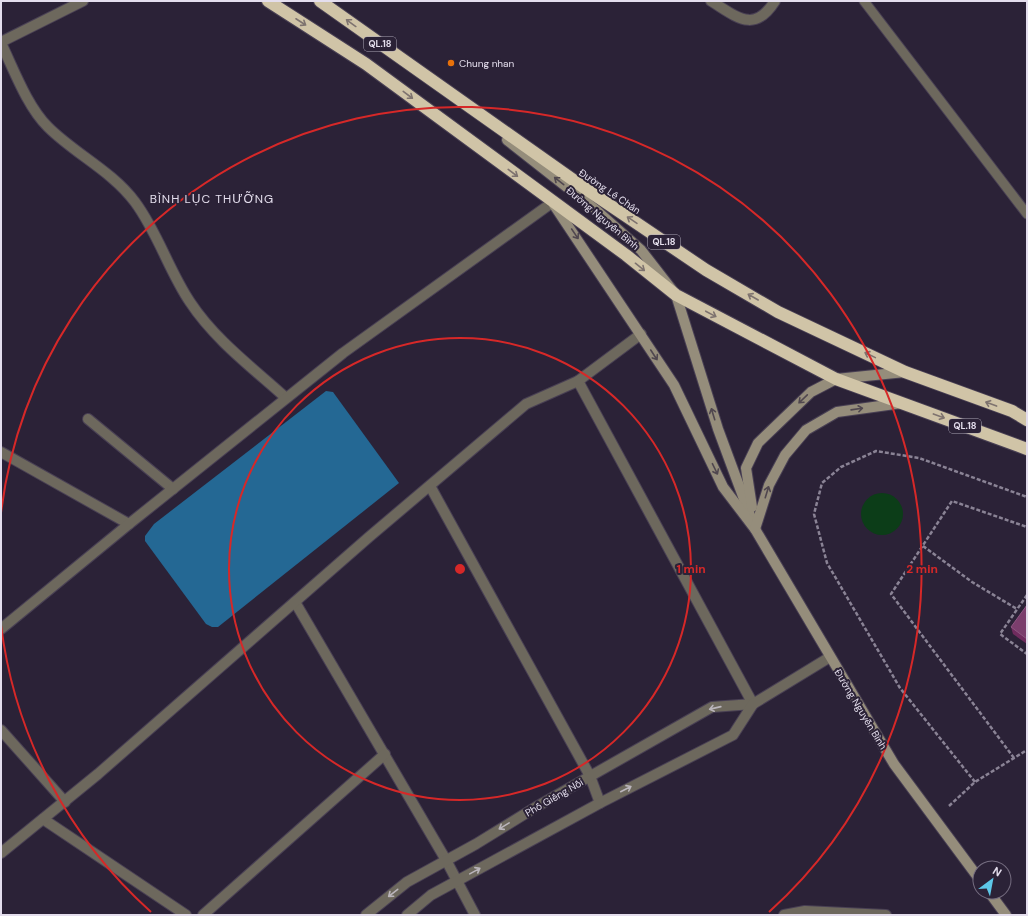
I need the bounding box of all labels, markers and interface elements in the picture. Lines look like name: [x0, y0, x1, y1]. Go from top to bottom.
one-way arrow: [295, 18, 306, 26]
one-way arrow: [345, 19, 356, 27]
road number: QL.18: [364, 37, 396, 51]
place label: Chung nhan: [459, 57, 515, 70]
marker: Chung nhan: [446, 58, 456, 68]
one-way arrow: [403, 91, 414, 99]
street label: Đường Lê Chân: [576, 166, 643, 217]
one-way arrow: [507, 168, 518, 177]
one-way arrow: [553, 176, 564, 185]
street label: Đường Nguyễn Bình: [563, 184, 642, 253]
district label: BÌNH LỤC THƯỠNG: [150, 191, 274, 207]
one-way arrow: [627, 216, 638, 224]
one-way arrow: [571, 229, 579, 240]
road number: QL.18: [648, 235, 680, 249]
one-way arrow: [635, 262, 646, 271]
one-way arrow: [747, 293, 759, 301]
one-way arrow: [704, 310, 716, 318]
one-way arrow: [650, 349, 658, 360]
one-way arrow: [864, 351, 876, 358]
one-way arrow: [798, 394, 808, 404]
one-way arrow: [986, 399, 998, 407]
one-way arrow: [850, 405, 863, 413]
one-way arrow: [709, 407, 716, 420]
one-way arrow: [932, 413, 944, 421]
road number: QL.18: [949, 419, 981, 433]
one-way arrow: [712, 463, 719, 475]
one-way arrow: [764, 486, 771, 499]
text: 1 min: [676, 561, 706, 577]
text: 2 min: [906, 561, 938, 577]
centre of rings: [453, 562, 467, 576]
street label: Đường Nguyễn Bình: [831, 667, 890, 752]
one-way arrow: [708, 704, 721, 712]
street label: Phố Giếng Nối: [523, 776, 586, 819]
one-way arrow: [620, 785, 632, 793]
one-way arrow: [498, 823, 510, 831]
north arrow: [972, 860, 1012, 900]
text: N: [990, 863, 1004, 880]
one-way arrow: [469, 867, 481, 874]
one-way arrow: [388, 889, 399, 898]

